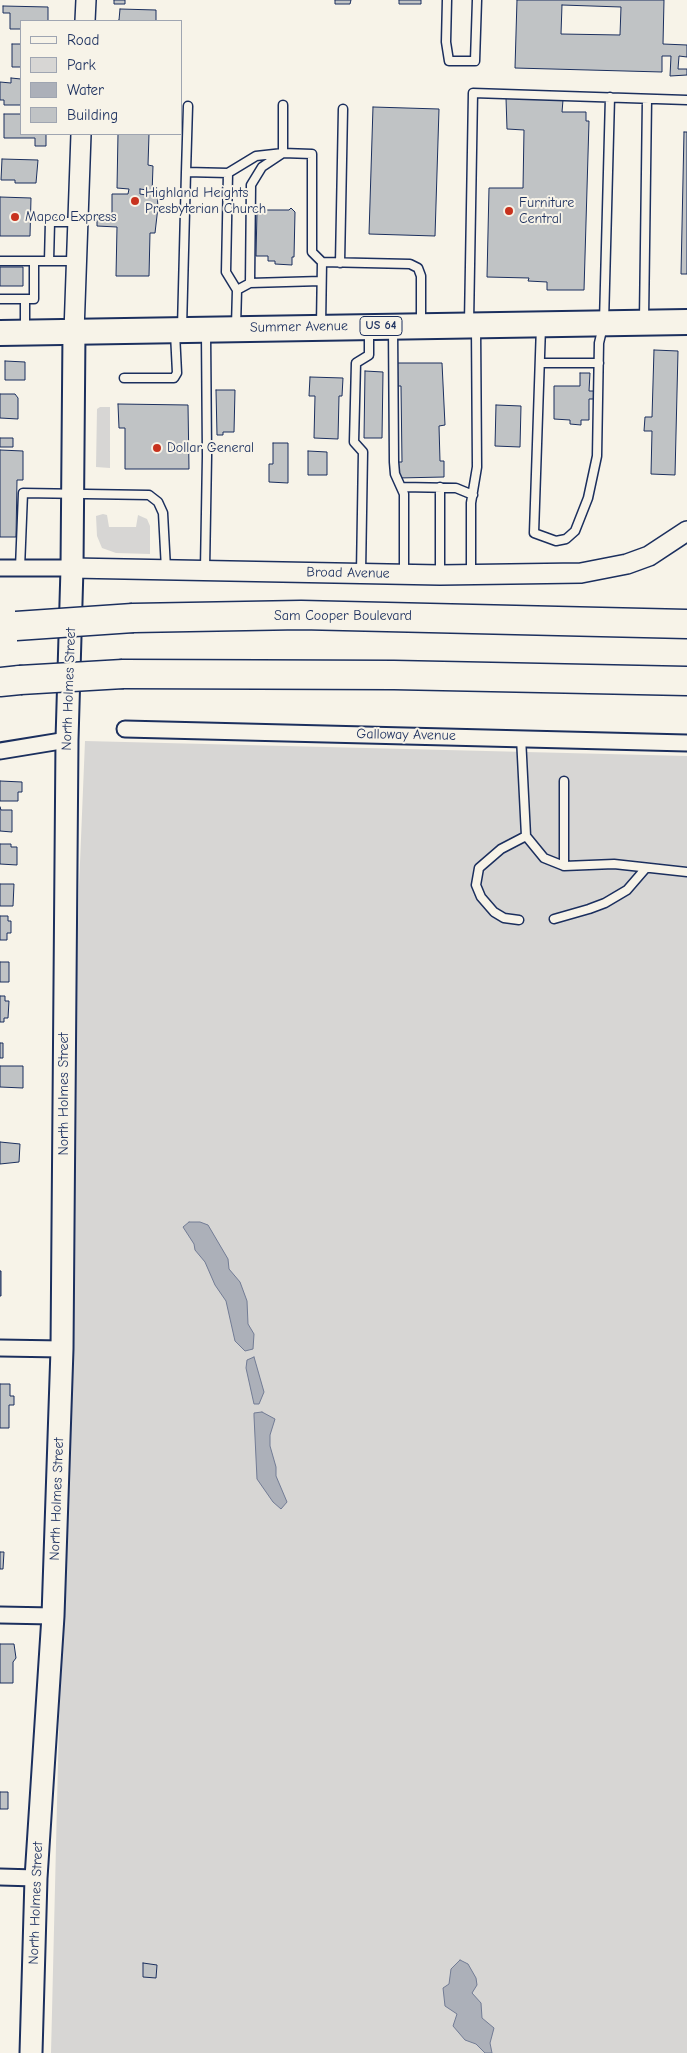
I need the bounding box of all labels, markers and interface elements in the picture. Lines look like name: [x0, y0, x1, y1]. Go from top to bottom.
legend: [20, 20, 182, 135]
text: Road: [67, 31, 99, 49]
text: Park: [67, 56, 96, 74]
text: Water: [67, 81, 104, 99]
text: Building: [67, 106, 118, 124]
place label: Highland Heights Presbyterian Church: [145, 185, 266, 218]
marker: Highland Heights Presbyterian Church: [129, 195, 141, 207]
place label: Furniture Central: [519, 195, 574, 228]
marker: Furniture Central: [503, 205, 515, 217]
place label: Mapco Express: [25, 209, 117, 225]
marker: Mapco Express: [9, 211, 21, 223]
road number: US 64: [360, 316, 402, 336]
street label: Summer Avenue: [250, 318, 348, 336]
place label: Dollar General: [167, 440, 254, 456]
marker: Dollar General: [151, 442, 163, 454]
street label: Broad Avenue: [306, 564, 390, 582]
street label: Sam Cooper Boulevard: [274, 608, 412, 624]
street label: North Holmes Street: [58, 627, 80, 751]
street label: Galloway Avenue: [356, 726, 456, 744]
street label: North Holmes Street: [56, 1032, 72, 1156]
street label: North Holmes Street: [46, 1437, 68, 1561]
street label: North Holmes Street: [25, 1841, 47, 1965]

